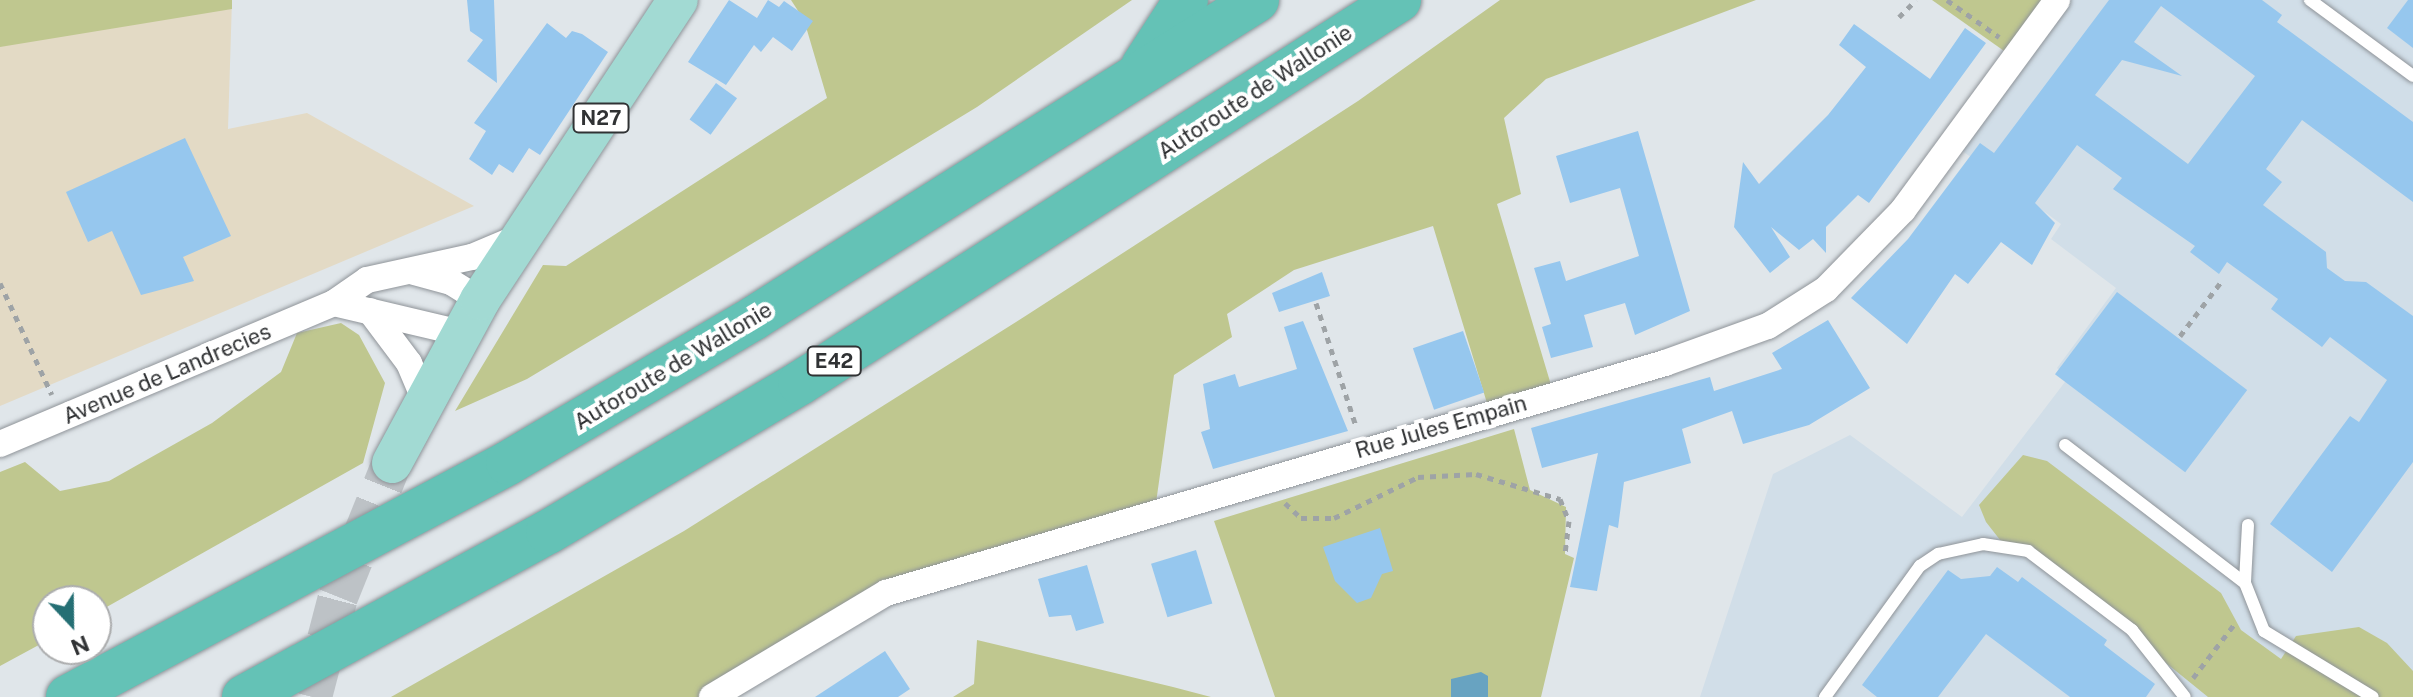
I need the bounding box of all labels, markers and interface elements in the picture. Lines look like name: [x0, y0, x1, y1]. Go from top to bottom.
street label: Autoroute de Wallonie: [1153, 19, 1357, 165]
road number: N27: [571, 102, 631, 134]
street label: Autoroute de Wallonie: [569, 296, 777, 436]
street label: Avenue de Landrecies: [59, 318, 275, 430]
road number: E42: [806, 345, 862, 377]
street label: Rue Jules Empain: [1352, 390, 1530, 464]
north arrow: [32, 585, 112, 665]
text: N: [67, 630, 93, 661]

